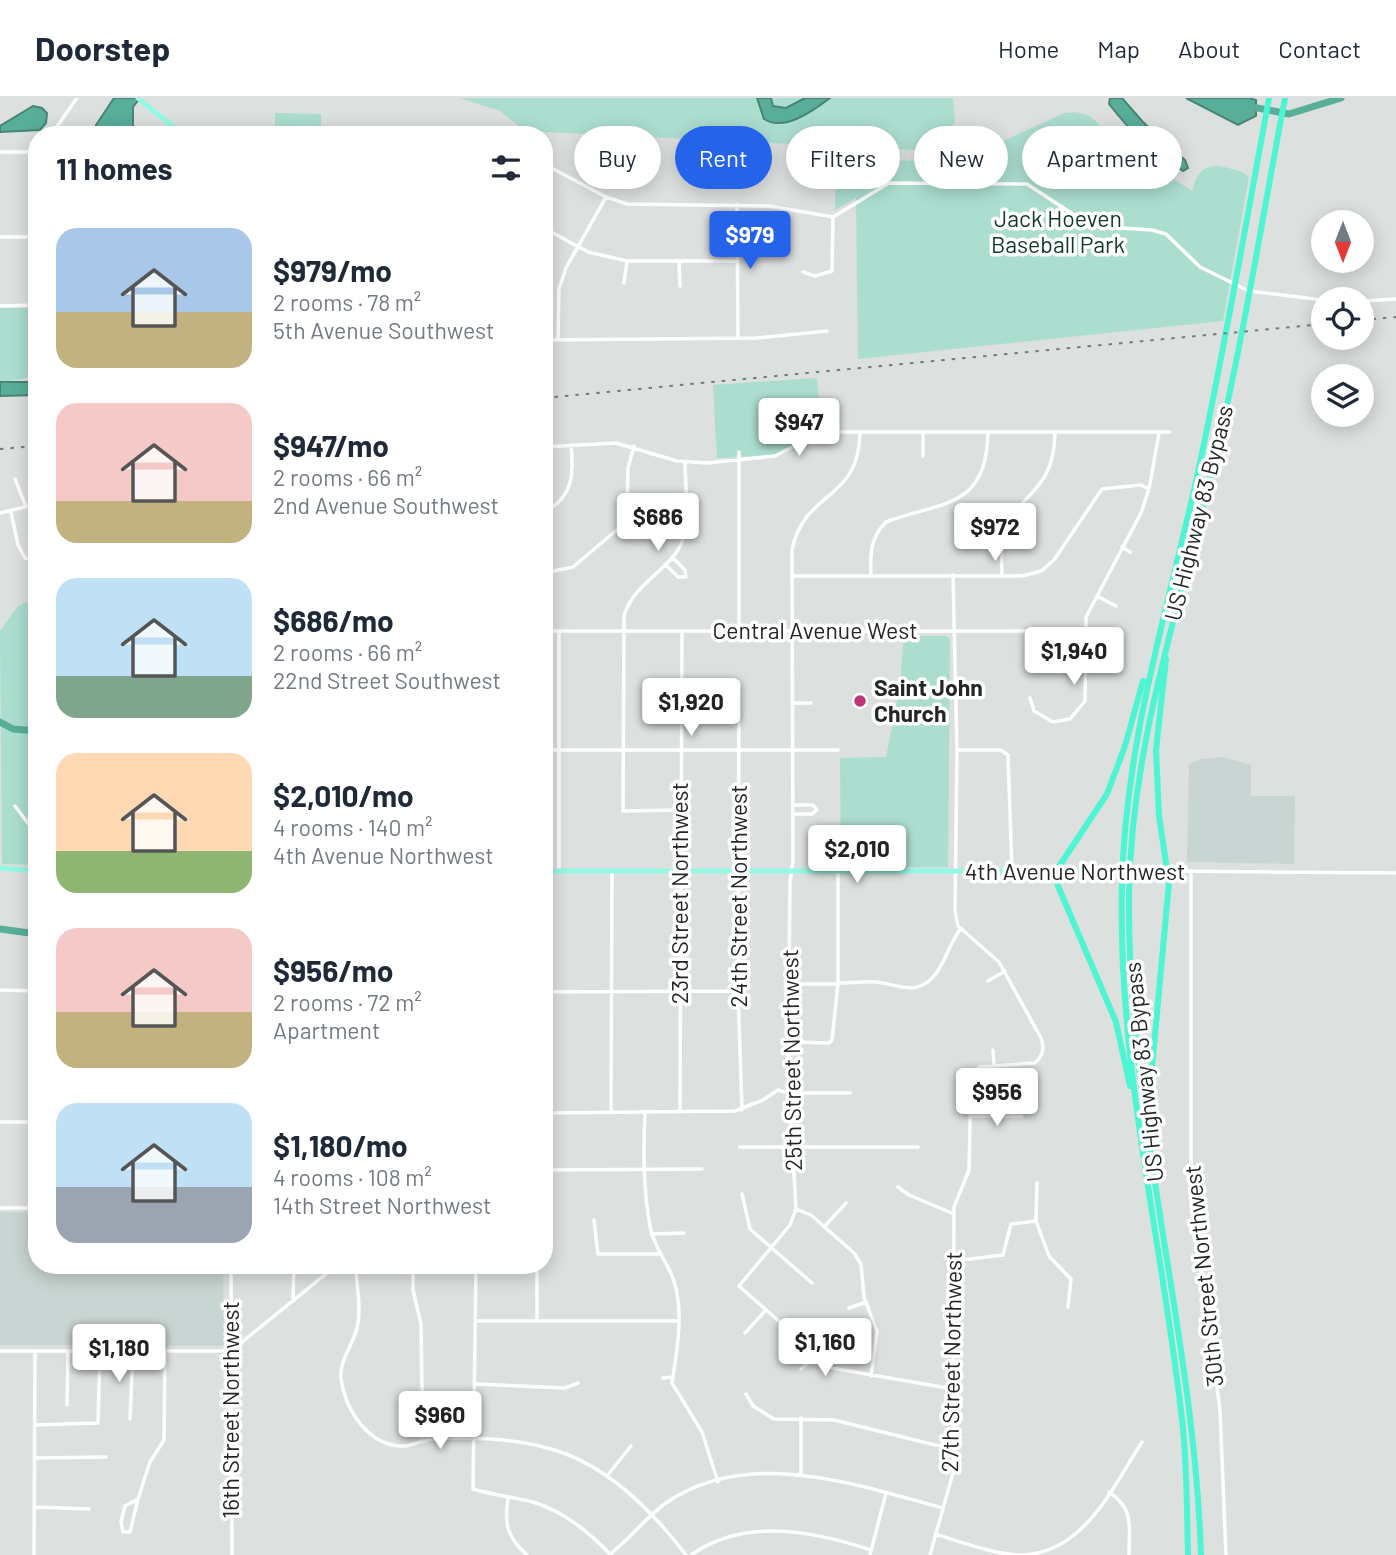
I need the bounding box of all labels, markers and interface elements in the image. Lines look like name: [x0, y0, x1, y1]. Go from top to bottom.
text: Doorstep: [35, 28, 170, 68]
text: Home: [998, 34, 1059, 63]
text: Map: [1097, 34, 1140, 63]
text: About: [1178, 34, 1240, 63]
text: Contact: [1278, 34, 1361, 63]
chip: Buy: [574, 126, 661, 189]
chip: Rent: [675, 126, 772, 189]
chip: Filters: [786, 126, 900, 189]
chip: New: [914, 126, 1008, 189]
chip: Apartment: [1022, 126, 1182, 189]
icon: filters: [487, 149, 525, 187]
text: 11 homes: [56, 150, 173, 186]
park label: Jack Hoeven Baseball Park: [991, 204, 1125, 258]
north arrow: [1311, 210, 1374, 273]
map controls: [1311, 210, 1374, 427]
pin: $979: [709, 212, 791, 271]
text: $979: [726, 220, 775, 248]
text: $979/mo: [273, 252, 392, 288]
icon: home: [112, 256, 196, 340]
button: locate: [1311, 287, 1374, 350]
text: 2 rooms · 78 m²: [273, 288, 421, 316]
text: 5th Avenue Southwest: [273, 316, 494, 344]
button: layers: [1311, 364, 1374, 427]
pin: $947: [758, 398, 840, 458]
street label: US Highway 83 Bypass: [1158, 402, 1238, 623]
text: $947: [774, 407, 824, 435]
text: $947/mo: [273, 427, 389, 463]
icon: home: [112, 431, 196, 515]
text: 2 rooms · 66 m²: [273, 463, 422, 491]
text: 2nd Avenue Southwest: [273, 491, 499, 519]
pin: $686: [617, 494, 699, 553]
text: $686: [633, 502, 683, 530]
pin: $972: [954, 504, 1036, 563]
text: $972: [970, 512, 1020, 540]
text: $686/mo: [273, 602, 394, 638]
icon: home: [112, 606, 196, 690]
street label: Central Avenue West: [712, 616, 918, 644]
pin: $1,940: [1017, 628, 1131, 687]
text: $1,940: [1041, 636, 1107, 664]
text: 2 rooms · 66 m²: [273, 638, 422, 666]
text: 22nd Street Southwest: [273, 666, 501, 694]
place label: Saint John Church: [874, 673, 983, 727]
pin: $1,920: [634, 678, 748, 738]
text: $1,920: [658, 687, 724, 715]
marker: Saint John Church: [852, 693, 868, 709]
text: $2,010/mo: [273, 777, 414, 813]
icon: home: [112, 781, 196, 865]
street label: 23rd Street Northwest: [665, 782, 693, 1004]
street label: 24th Street Northwest: [724, 785, 752, 1007]
text: 4 rooms · 140 m²: [273, 813, 433, 841]
pin: $2,010: [800, 826, 914, 885]
text: $2,010: [824, 834, 890, 862]
text: 4th Avenue Northwest: [273, 841, 494, 869]
street label: 4th Avenue Northwest: [965, 857, 1185, 885]
street label: 25th Street Northwest: [775, 949, 807, 1171]
text: $956/mo: [273, 952, 393, 988]
icon: home: [112, 956, 196, 1040]
street label: US Highway 83 Bypass: [1118, 961, 1168, 1183]
text: 2 rooms · 72 m²: [273, 988, 422, 1016]
text: Apartment: [273, 1016, 380, 1044]
pin: $956: [956, 1068, 1038, 1128]
text: $956: [972, 1077, 1022, 1105]
text: $1,180/mo: [273, 1127, 408, 1163]
icon: home: [112, 1131, 196, 1215]
text: 4 rooms · 108 m²: [273, 1163, 432, 1191]
street label: 30th Street Northwest: [1177, 1164, 1229, 1388]
text: 14th Street Northwest: [273, 1191, 491, 1219]
street label: 27th Street Northwest: [935, 1251, 967, 1473]
street label: 16th Street Northwest: [216, 1301, 244, 1519]
pin: $1,160: [768, 1318, 882, 1378]
pin: $1,180: [62, 1324, 176, 1384]
text: $1,160: [795, 1327, 856, 1355]
text: $1,180: [88, 1333, 150, 1361]
pin: $960: [399, 1392, 481, 1451]
text: $960: [415, 1400, 465, 1428]

